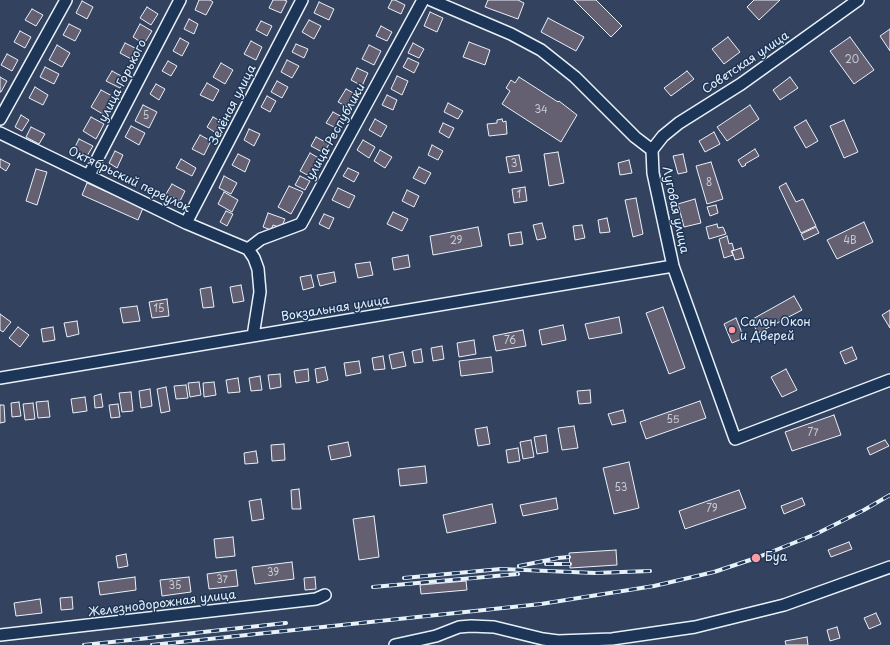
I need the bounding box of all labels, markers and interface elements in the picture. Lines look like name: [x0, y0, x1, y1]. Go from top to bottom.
street label: Советская улица: [700, 29, 792, 97]
street label: улица Горького: [96, 37, 150, 125]
house number: 20: [845, 54, 859, 66]
street label: Зелёная улица: [207, 63, 259, 147]
street label: улица Республики: [303, 81, 369, 183]
house number: 34: [534, 104, 548, 116]
house number: 5: [143, 110, 149, 122]
street label: Октябрьский переулок: [66, 144, 192, 216]
house number: 3: [511, 158, 517, 170]
street label: Луговая улица: [659, 165, 691, 255]
house number: 8: [706, 177, 712, 189]
house number: 1: [517, 189, 521, 201]
house number: 29: [450, 235, 462, 247]
house number: 4В: [843, 235, 857, 247]
street label: Вокзальная улица: [280, 293, 390, 325]
house number: 15: [154, 303, 164, 315]
place label: Салон Окон и Дверей: [740, 316, 811, 344]
marker: Салон Окон и Дверей: [727, 325, 737, 335]
house number: 76: [504, 335, 516, 347]
house number: 55: [667, 414, 679, 426]
house number: 77: [807, 427, 819, 439]
house number: 53: [615, 482, 627, 494]
house number: 79: [706, 503, 718, 515]
place label: Буа: [765, 551, 787, 565]
marker: Буа: [750, 552, 762, 564]
house number: 39: [267, 567, 279, 579]
house number: 37: [216, 574, 228, 586]
house number: 35: [169, 580, 181, 592]
street label: Железнодорожная улица: [87, 588, 237, 620]

